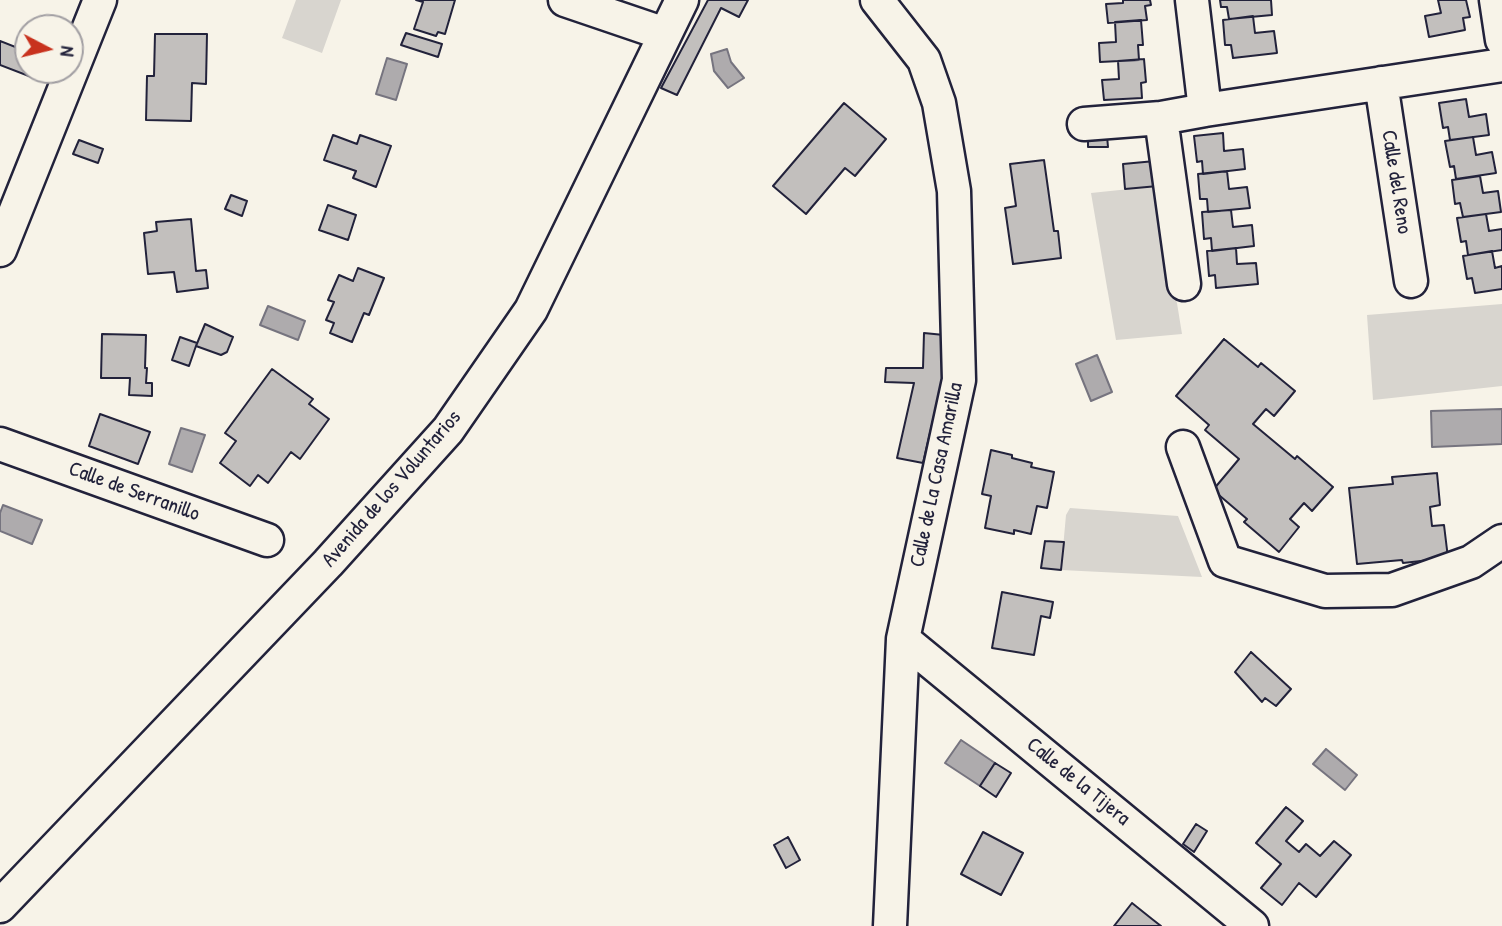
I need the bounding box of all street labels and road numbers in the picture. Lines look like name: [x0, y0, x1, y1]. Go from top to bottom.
street label: Calle del Reno: [1375, 128, 1417, 236]
street label: Calle de La Casa Amarilla: [905, 380, 969, 570]
street label: Avenida de los Voluntarios: [317, 406, 467, 572]
street label: Calle de Serranillo: [65, 457, 203, 527]
street label: Calle de la Tijera: [1021, 733, 1135, 831]

